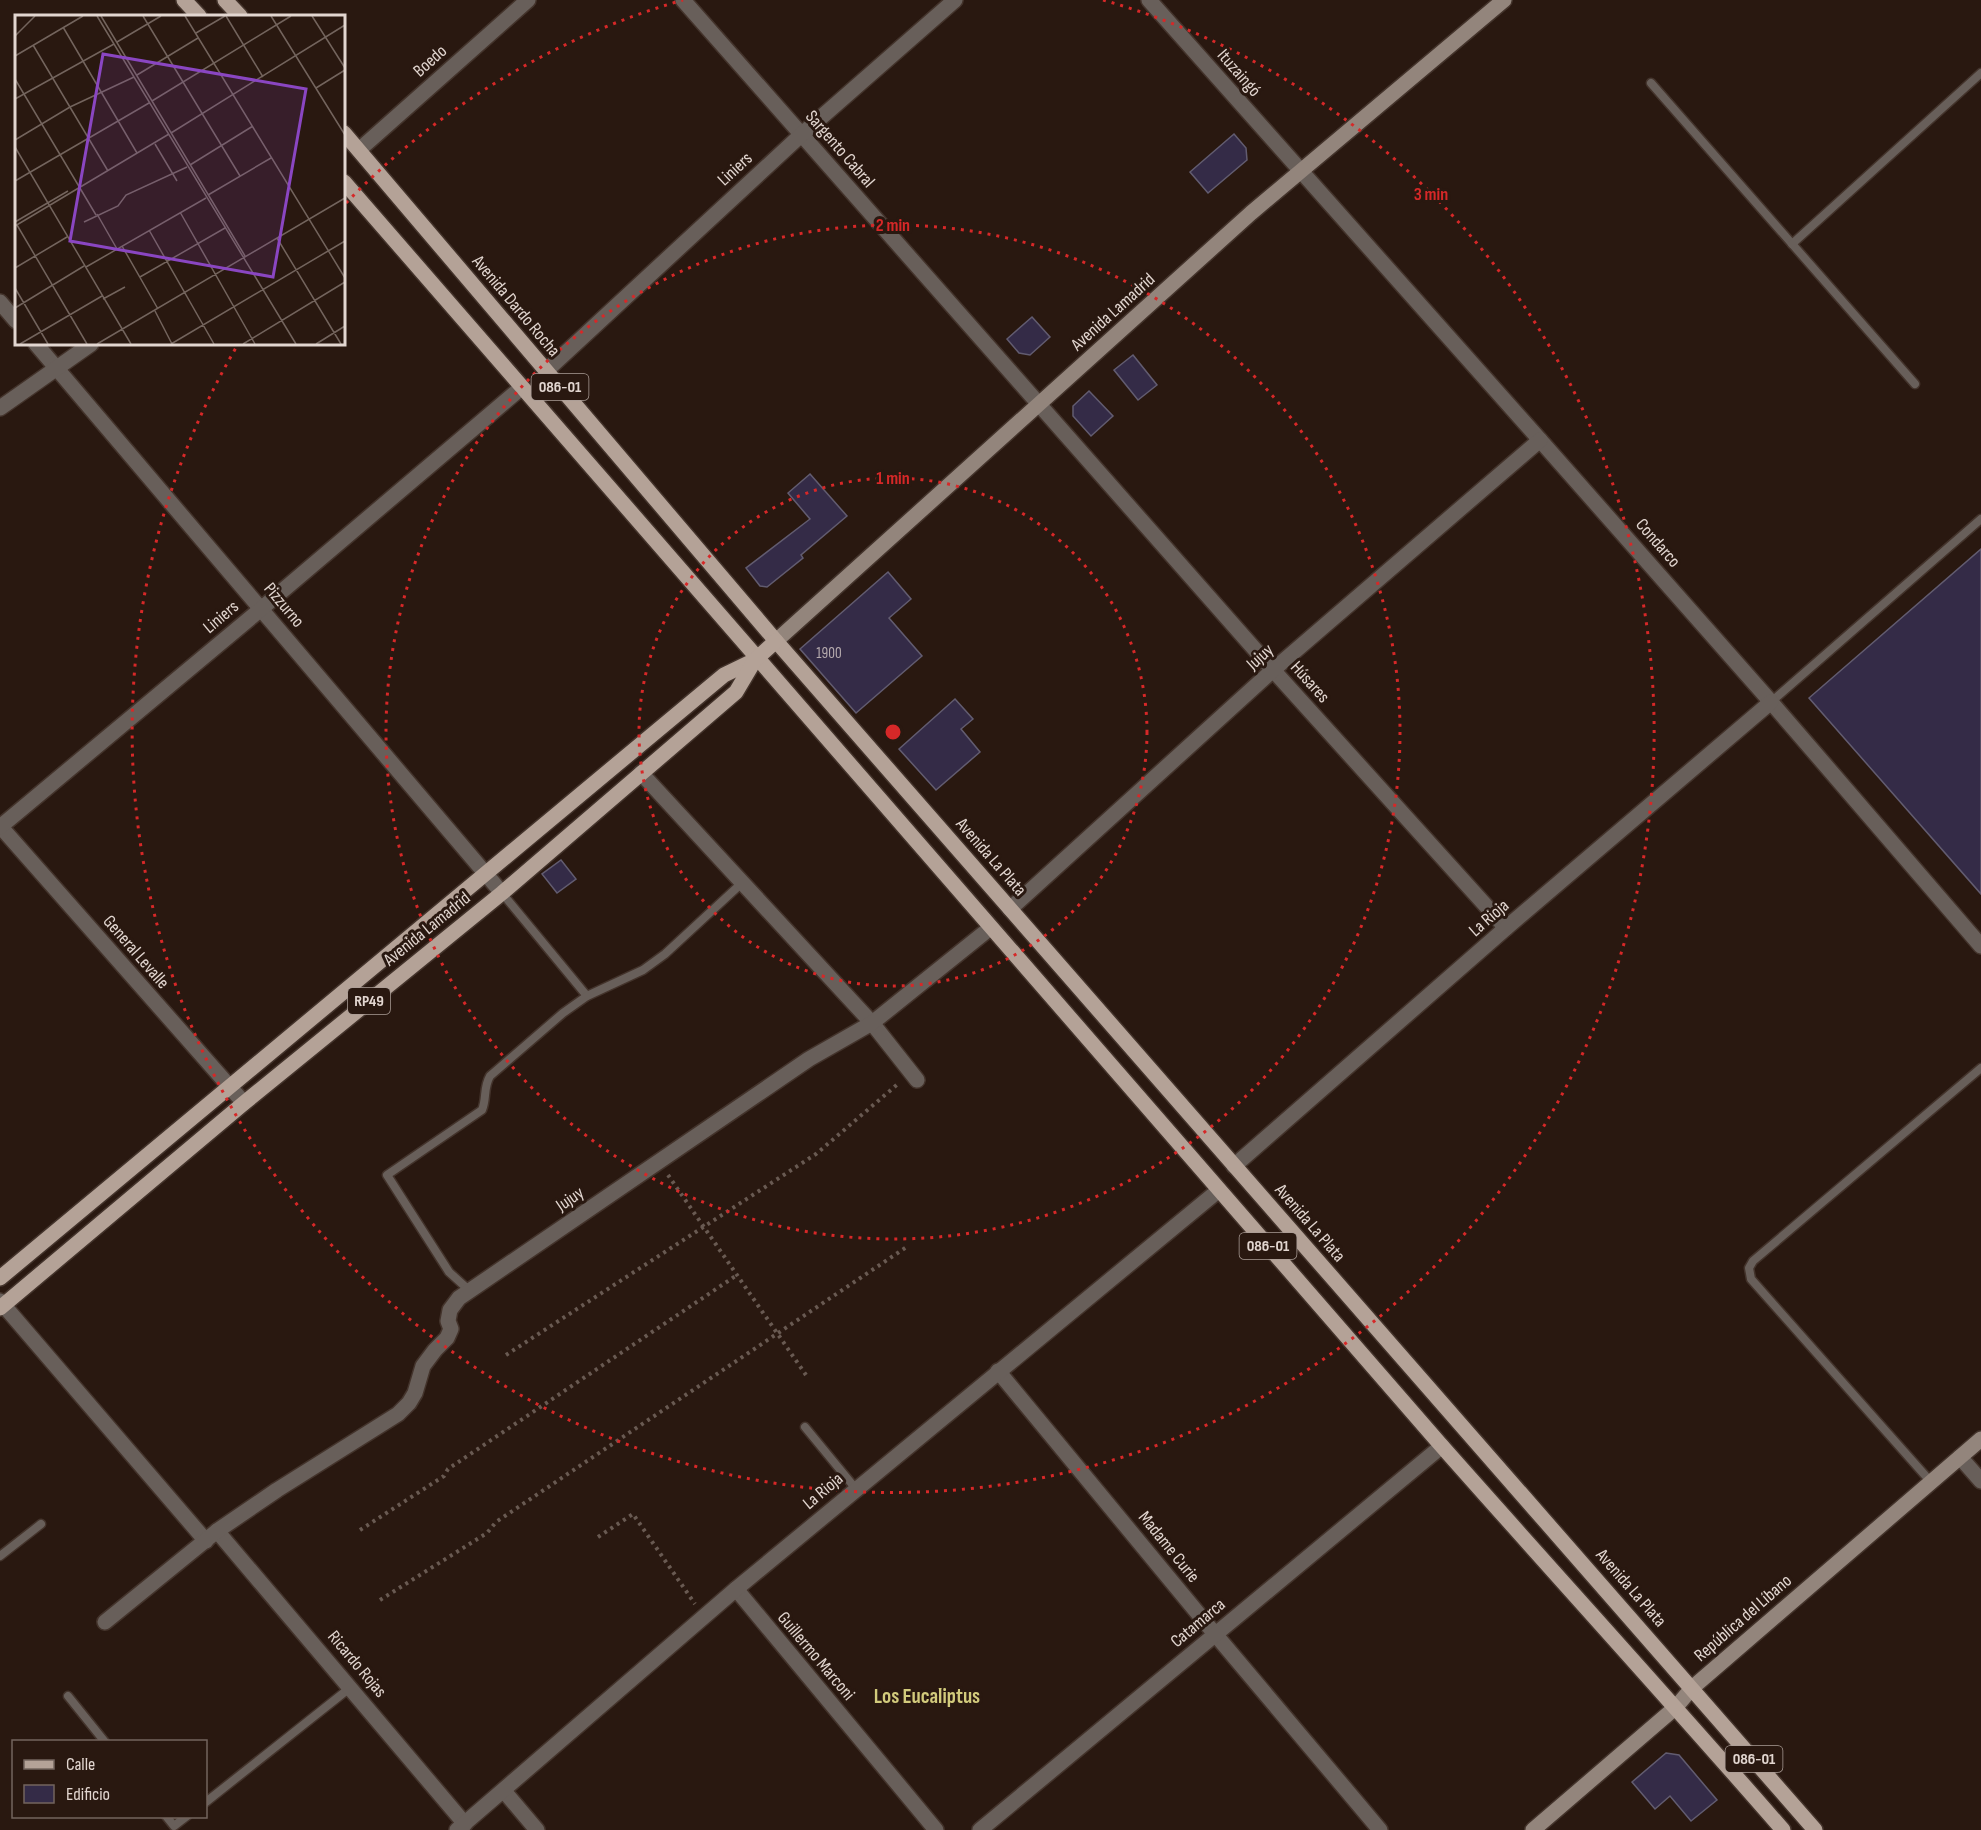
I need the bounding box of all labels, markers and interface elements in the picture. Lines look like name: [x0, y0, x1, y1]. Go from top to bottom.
inset map: [15, 15, 345, 345]
street label: Boedo: [409, 41, 451, 81]
street label: Ituzaingó: [1213, 45, 1265, 101]
street label: Sargento Cabral: [801, 106, 879, 192]
street label: Liniers: [713, 148, 757, 190]
text: 3 min: [1414, 184, 1448, 205]
text: 2 min: [876, 215, 910, 236]
street label: Avenida Dardo Rocha: [467, 250, 564, 361]
street label: Avenida Lamadrid: [1066, 269, 1159, 356]
road number: 086-01: [532, 374, 588, 400]
text: 1 min: [876, 468, 910, 489]
street label: Condarco: [1631, 514, 1685, 572]
street label: Pizzurno: [259, 578, 309, 632]
street label: Liniers: [199, 596, 243, 638]
street label: Jujuy: [1241, 639, 1278, 675]
house number: 1900: [816, 644, 842, 663]
street label: Húsares: [1286, 657, 1334, 707]
centre of rings: [883, 722, 903, 742]
street label: Avenida La Plata: [951, 813, 1031, 900]
street label: Avenida Lamadrid: [379, 888, 475, 971]
street label: La Rioja: [1465, 895, 1513, 941]
street label: General Levalle: [98, 911, 174, 993]
road number: RP49: [348, 988, 390, 1014]
street label: Avenida La Plata: [1270, 1179, 1350, 1266]
street label: Jujuy: [551, 1182, 588, 1216]
road number: 086-01: [1240, 1233, 1296, 1259]
street label: La Rioja: [799, 1468, 847, 1514]
street label: Madame Curie: [1134, 1507, 1204, 1587]
street label: Avenida La Plata: [1591, 1544, 1671, 1631]
street label: República del Líbano: [1690, 1570, 1796, 1666]
street label: Catamarca: [1166, 1594, 1230, 1652]
street label: Guillermo Marconi: [773, 1607, 859, 1705]
street label: Ricardo Rojas: [323, 1626, 391, 1702]
district label: Los Eucaliptus: [874, 1684, 980, 1709]
legend: [12, 1740, 207, 1818]
road number: 086-01: [1726, 1746, 1782, 1772]
text: Calle: [66, 1754, 95, 1775]
text: Edificio: [66, 1784, 110, 1805]

